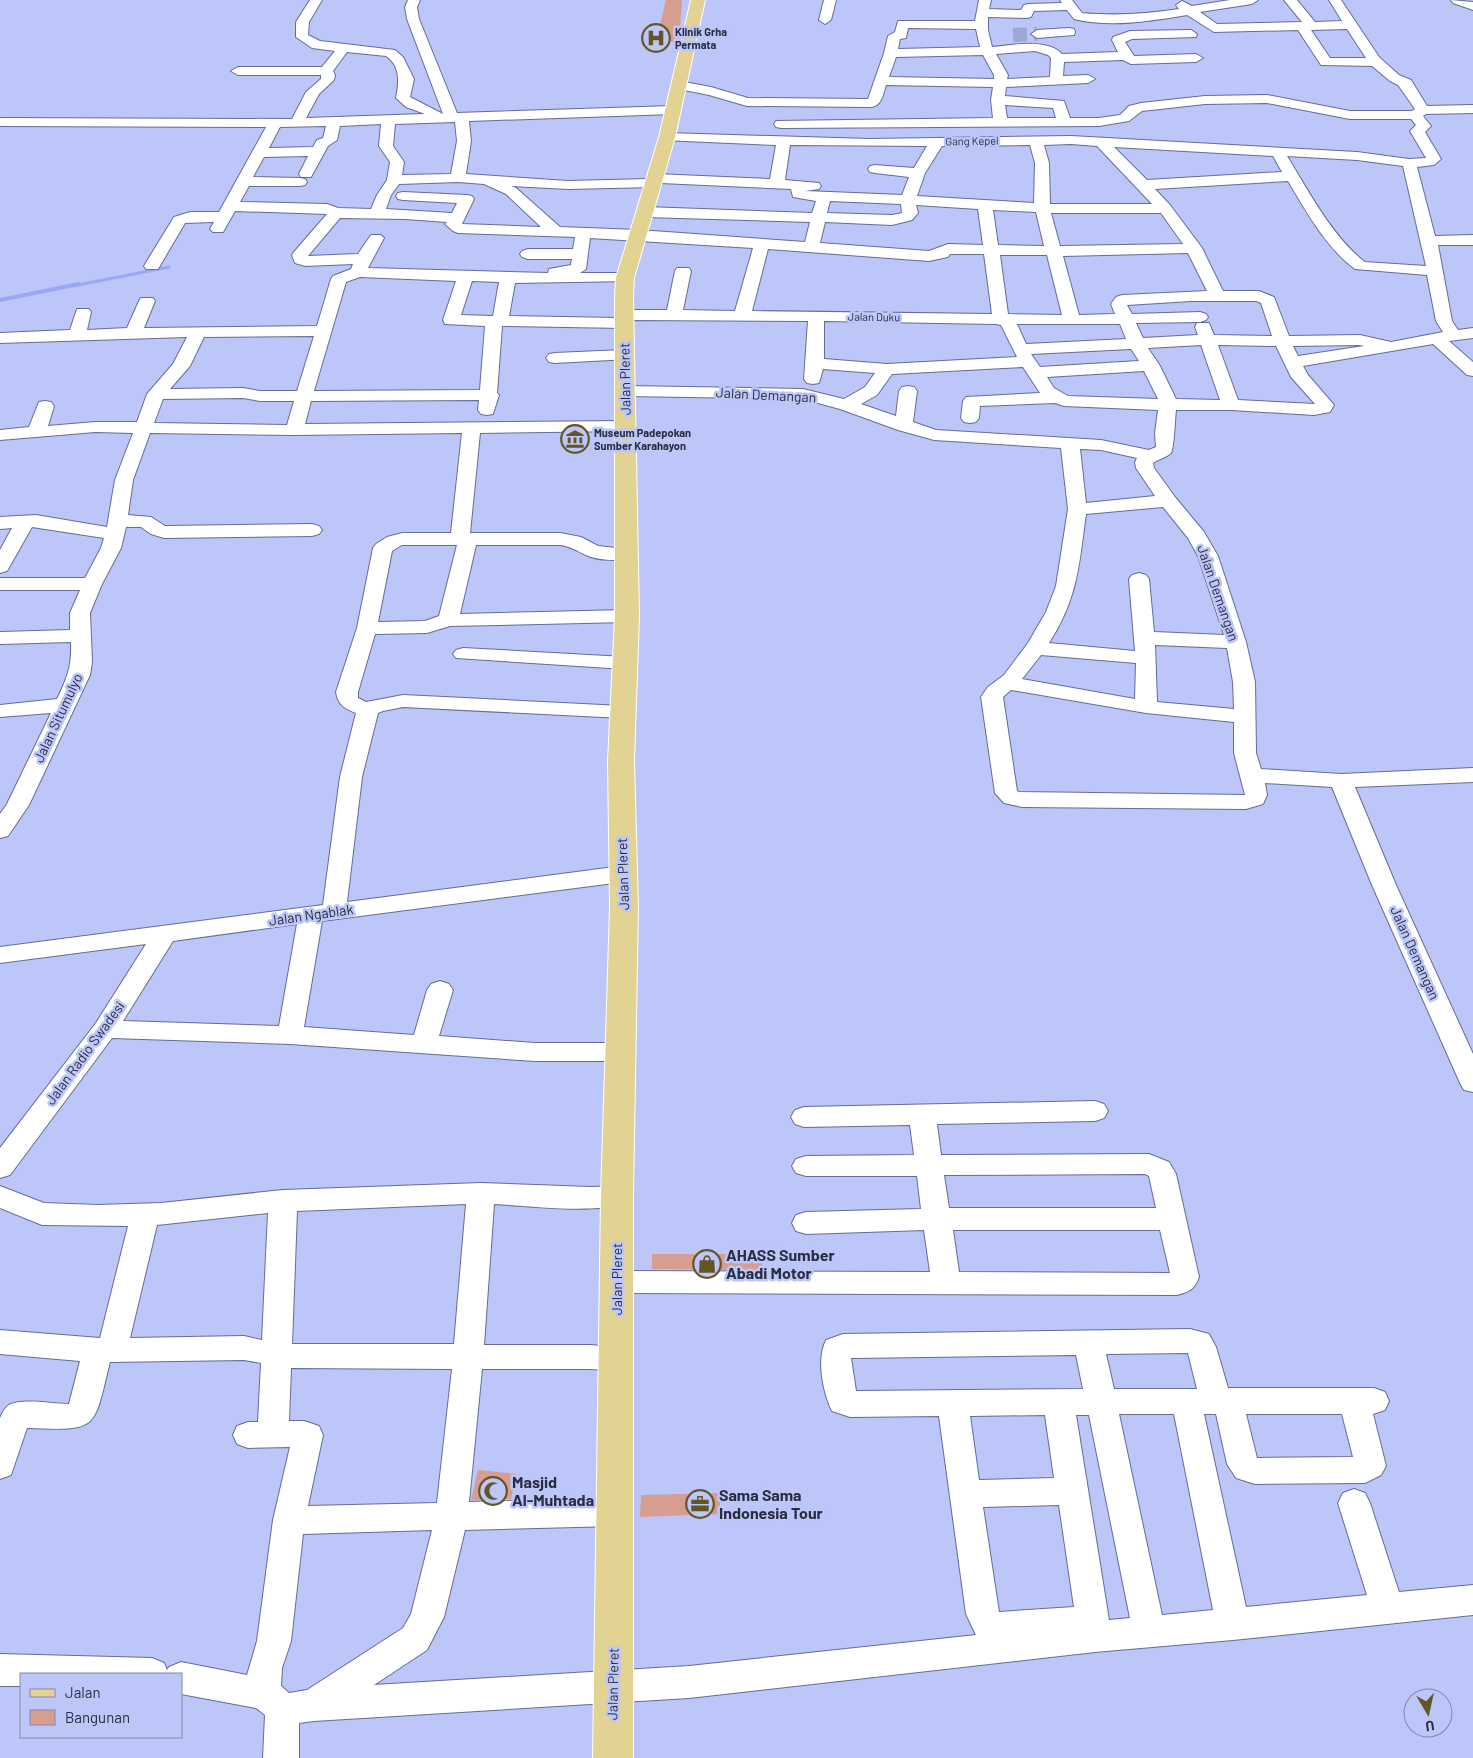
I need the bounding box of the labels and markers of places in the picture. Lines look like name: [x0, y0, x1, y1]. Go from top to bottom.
hospital icon: Klinik Grha Permata: [641, 23, 671, 53]
place label: Klinik Grha Permata: [675, 25, 727, 51]
museum icon: Museum Padepokan Sumber Karahayon: [560, 424, 590, 454]
place label: Museum Padepokan Sumber Karahayon: [594, 426, 691, 452]
place label: AHASS Sumber Abadi Motor: [726, 1245, 835, 1282]
shop icon: AHASS Sumber Abadi Motor: [692, 1249, 722, 1279]
place label: Masjid Al-Muhtada: [512, 1472, 594, 1509]
mosque icon: Masjid Al-Muhtada: [478, 1476, 508, 1506]
place label: Sama Sama Indonesia Tour: [719, 1485, 823, 1522]
office icon: Sama Sama Indonesia Tour: [685, 1489, 715, 1519]

